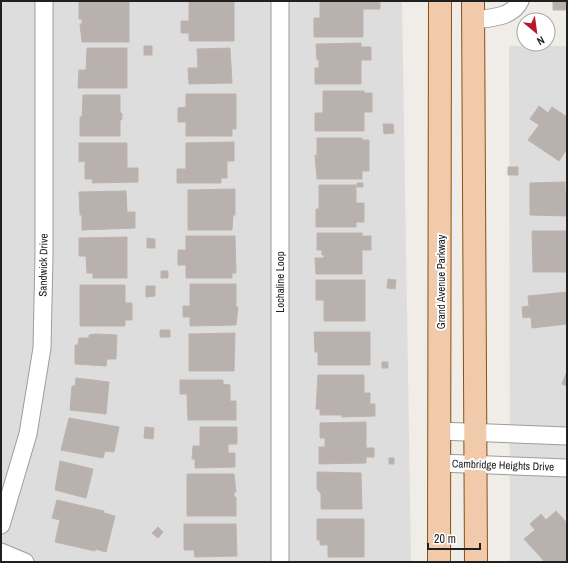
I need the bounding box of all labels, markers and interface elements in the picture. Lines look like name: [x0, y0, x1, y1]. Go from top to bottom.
north arrow: [516, 12, 556, 52]
text: N: [535, 33, 547, 48]
street label: Sandwick Drive: [35, 233, 51, 297]
street label: Grand Avenue Parkway: [434, 234, 448, 329]
street label: Lochaline Loop: [273, 251, 287, 313]
street label: Cambridge Heights Drive: [452, 456, 554, 474]
scale bar: [428, 525, 480, 551]
text: 20 m: [434, 531, 456, 547]

